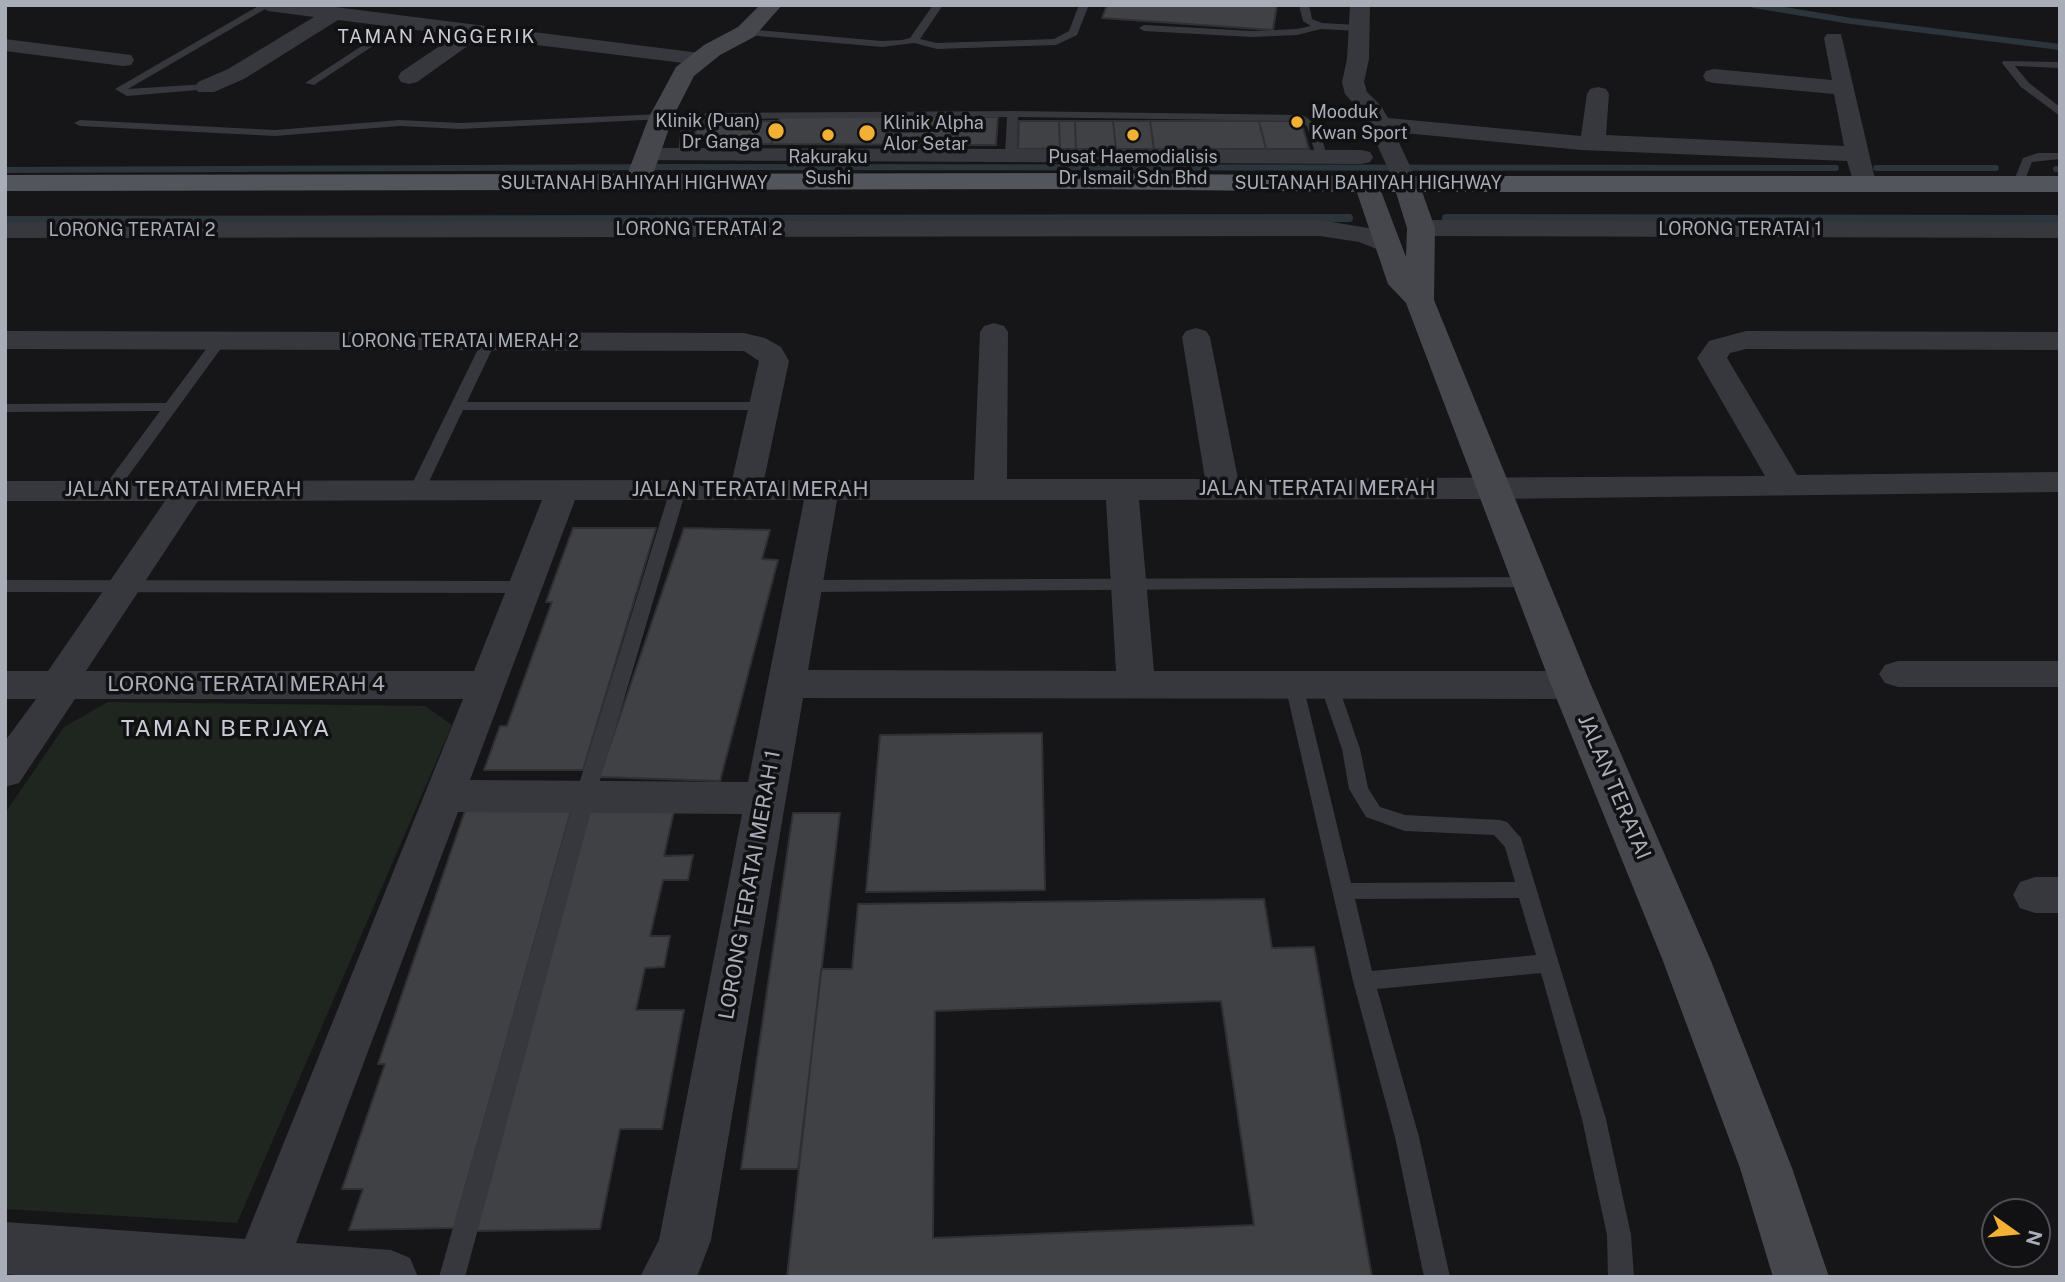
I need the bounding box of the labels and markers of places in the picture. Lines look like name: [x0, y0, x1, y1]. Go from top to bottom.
place label: Mooduk Kwan Sport: [1311, 101, 1408, 144]
place label: Klinik (Puan) Dr Ganga: [655, 110, 760, 152]
place label: Klinik Alpha Alor Setar: [883, 112, 984, 154]
marker: Mooduk Kwan Sport: [1289, 114, 1305, 130]
marker: Klinik (Puan) Dr Ganga: [766, 121, 786, 141]
marker: Klinik Alpha Alor Setar: [857, 123, 877, 143]
marker: Rakuraku Sushi: [820, 127, 836, 143]
marker: Pusat Haemodialisis Dr Ismail Sdn Bhd: [1125, 127, 1141, 143]
place label: Rakuraku Sushi: [788, 146, 868, 188]
place label: Pusat Haemodialisis Dr Ismail Sdn Bhd: [1048, 146, 1218, 188]

